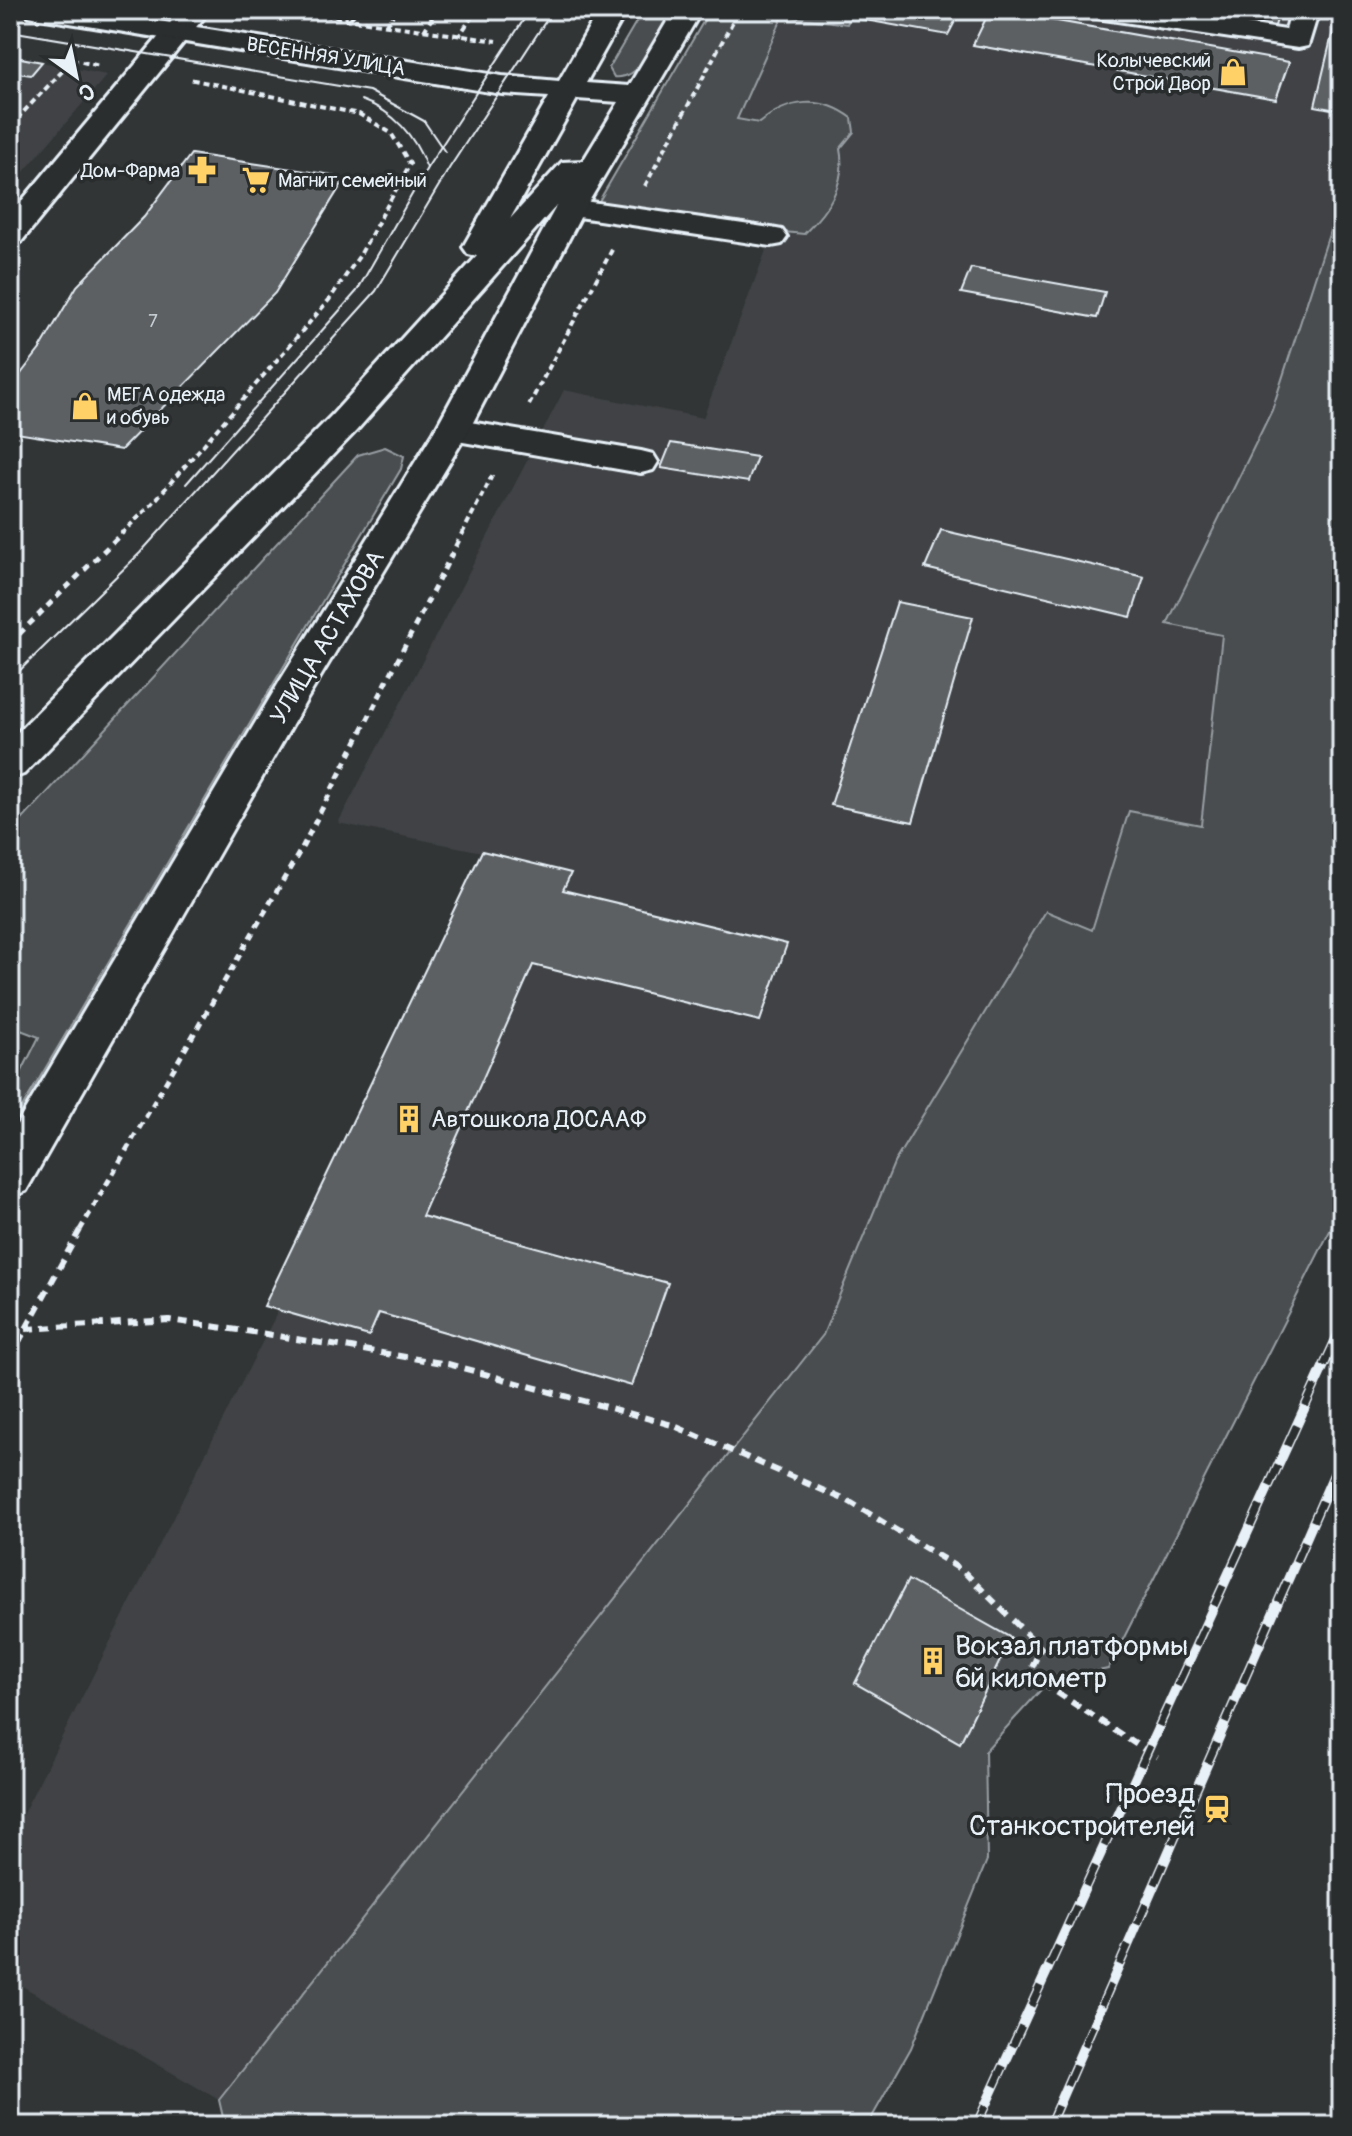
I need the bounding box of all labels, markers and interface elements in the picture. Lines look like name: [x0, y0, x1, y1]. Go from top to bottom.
street label: ВЕСЕННЯЯ УЛИЦА: [245, 32, 407, 81]
north arrow: [36, 36, 116, 116]
place label: Колычевский Строй Двор: [1097, 48, 1211, 96]
shop icon: Колычевский Строй Двор: [1218, 57, 1248, 87]
text: С: [73, 76, 100, 108]
pharmacy icon: Дом-Фарма: [187, 155, 217, 185]
place label: Дом-Фарма: [80, 158, 180, 183]
supermarket icon: Магнит семейный: [241, 165, 271, 195]
place label: Магнит семейный: [278, 168, 427, 193]
house number: 7: [148, 310, 158, 333]
place label: МЕГА одежда и обувь: [107, 382, 225, 430]
shop icon: МЕГА одежда и обувь: [70, 391, 100, 421]
street label: УЛИЦА АСТАХОВА: [264, 545, 391, 729]
building icon: Автошкола ДОСААФ: [394, 1104, 424, 1134]
place label: Автошкола ДОСААФ: [431, 1105, 646, 1134]
place label: Вокзал платформы 6й километр: [955, 1629, 1188, 1696]
building icon: Вокзал платформы 6й километр: [918, 1646, 948, 1676]
place label: Проезд Станкостроителей: [969, 1777, 1195, 1844]
station icon: Проезд Станкостроителей: [1202, 1794, 1232, 1824]

